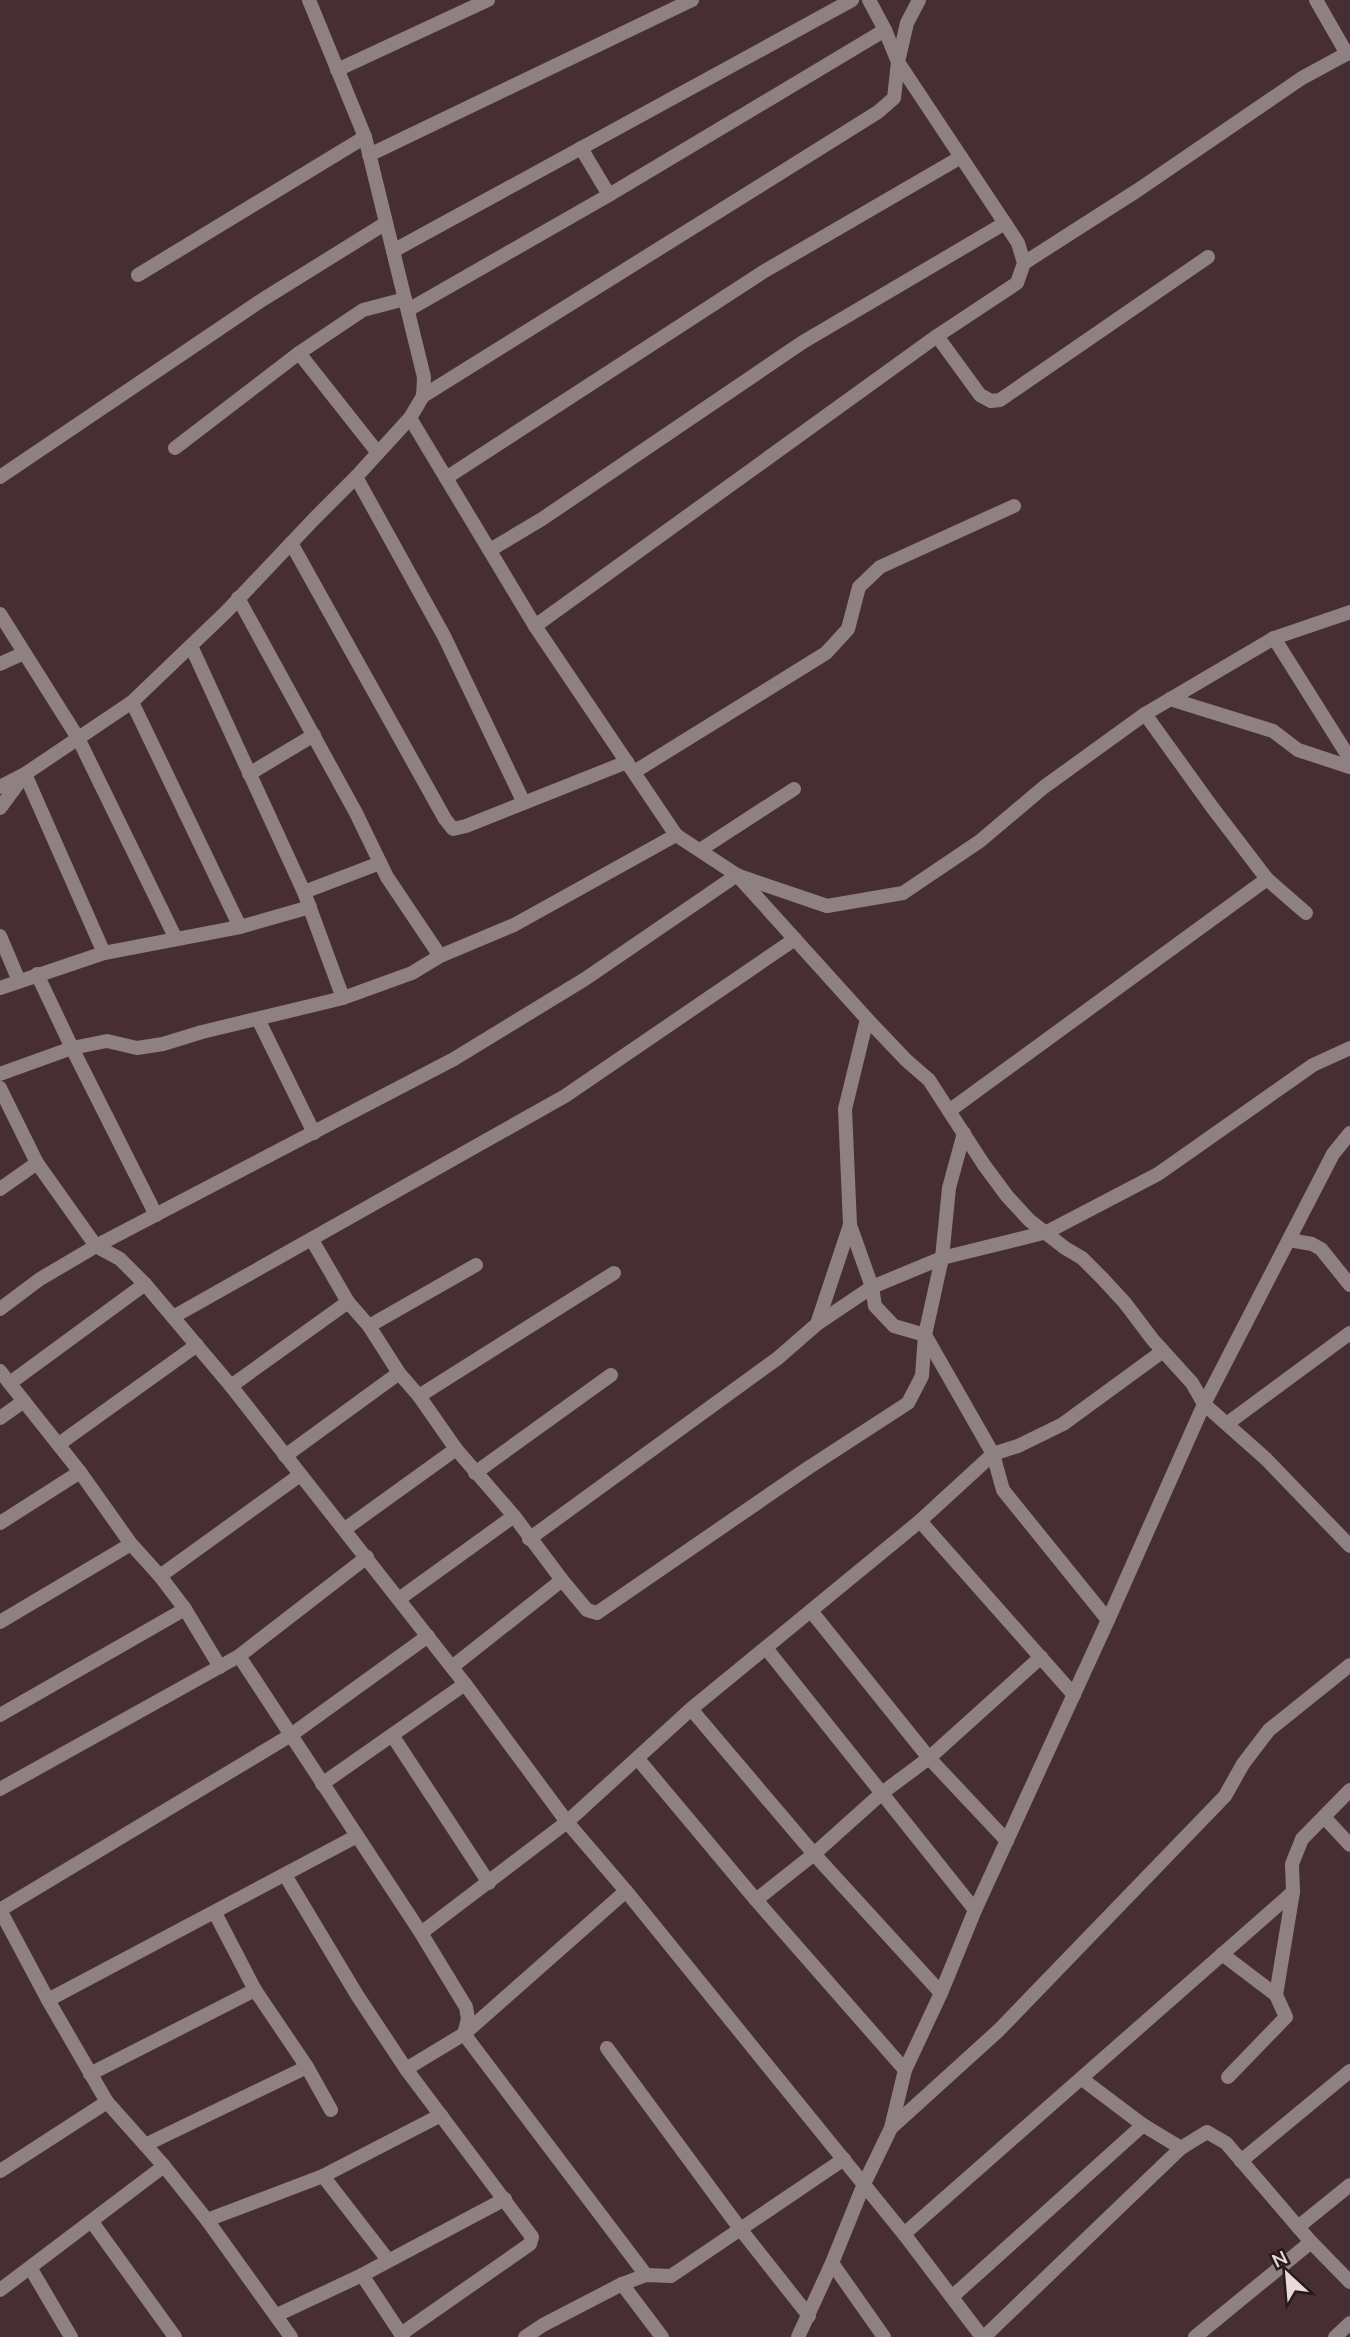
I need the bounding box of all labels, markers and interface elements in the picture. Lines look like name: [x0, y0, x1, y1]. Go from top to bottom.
north arrow: [1252, 2239, 1322, 2309]
text: N: [1268, 2245, 1292, 2274]

